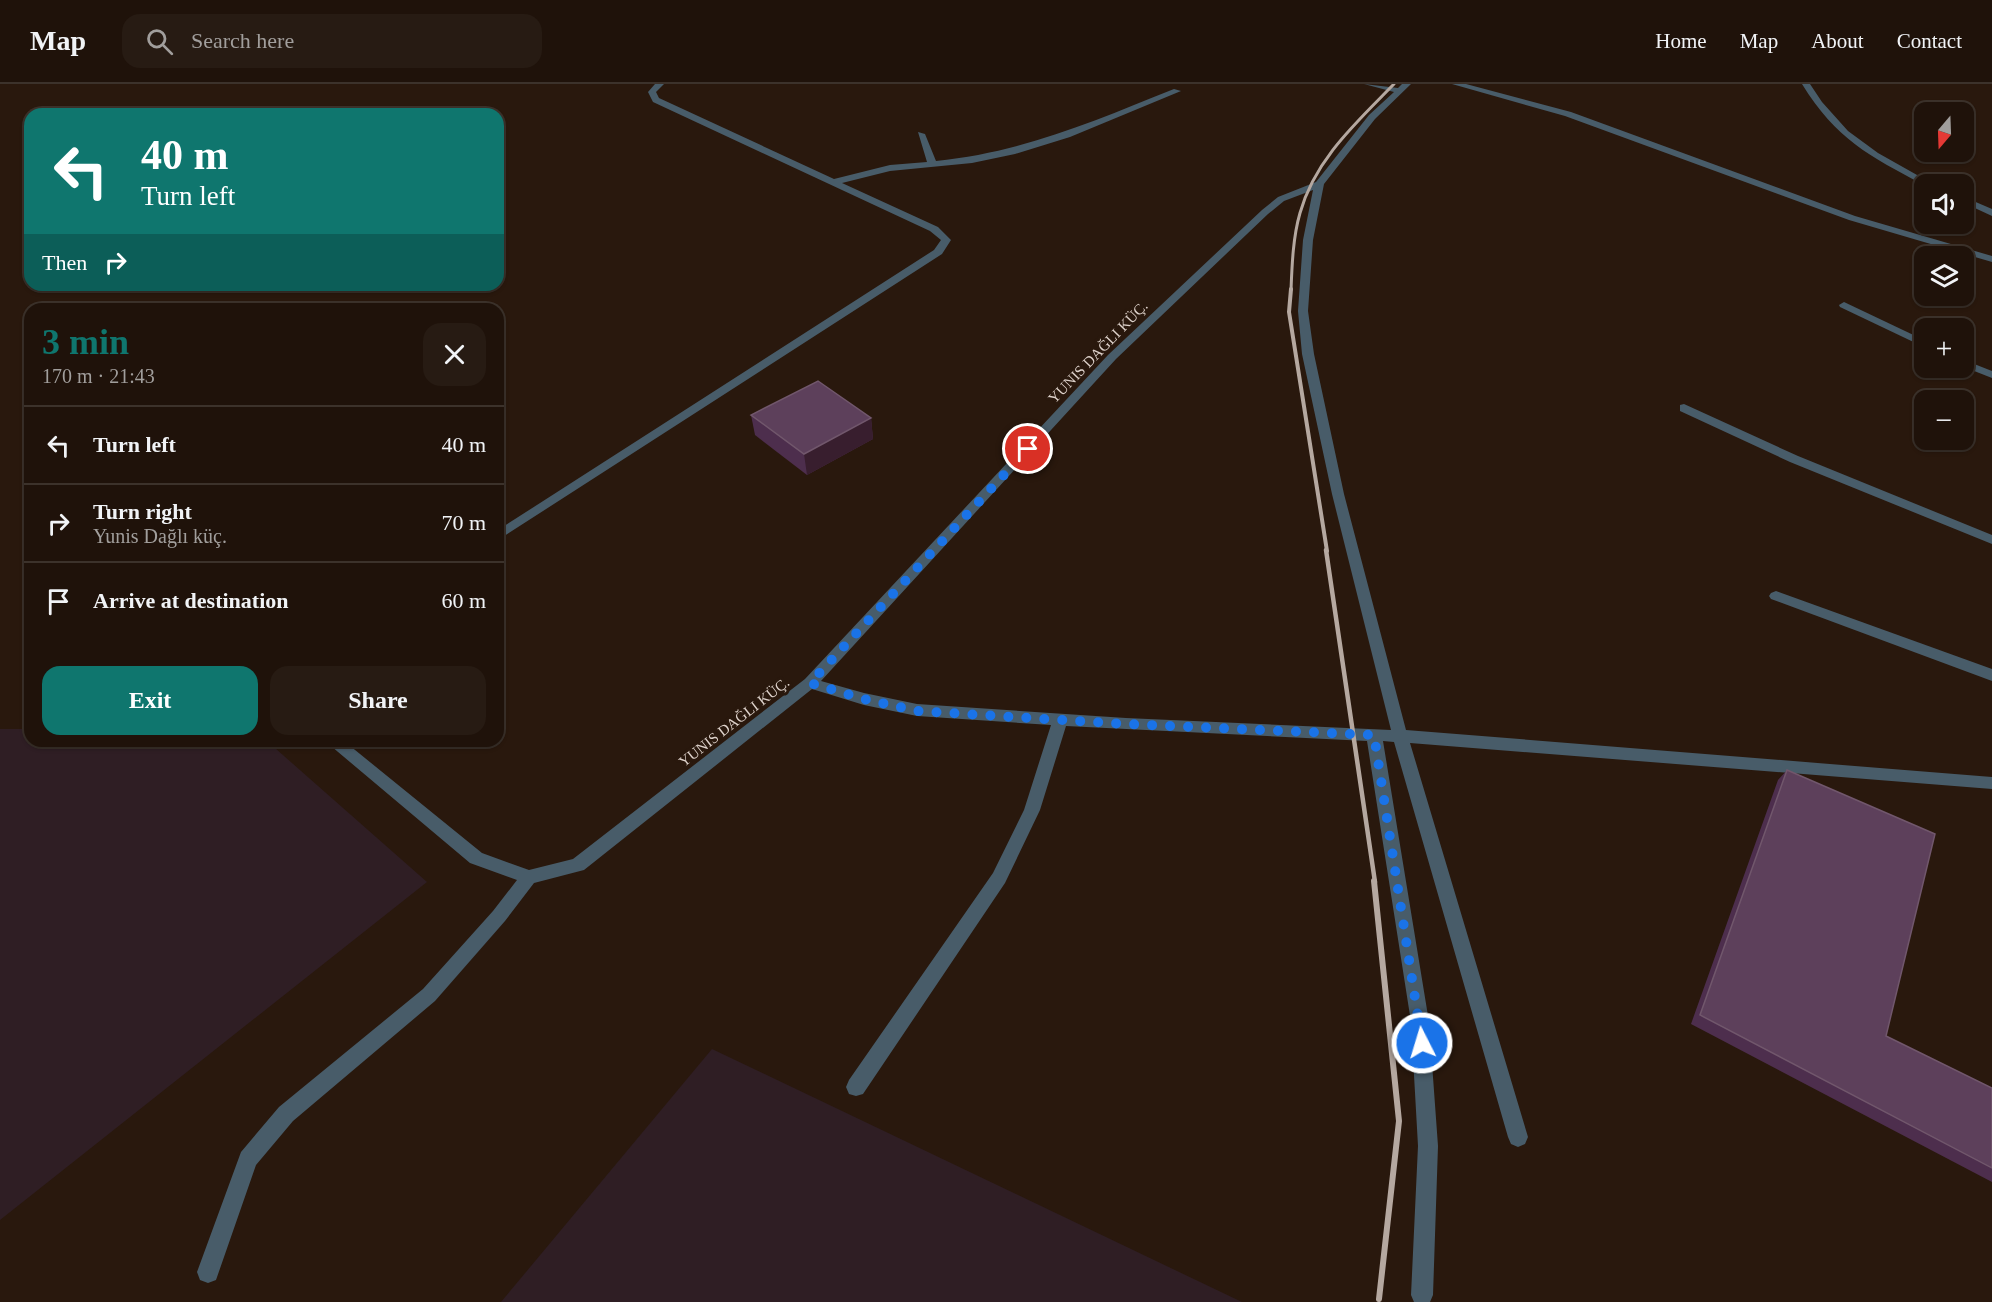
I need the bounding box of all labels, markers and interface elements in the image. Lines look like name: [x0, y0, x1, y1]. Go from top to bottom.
search box: [122, 14, 542, 68]
text: Map: [30, 25, 86, 56]
icon: search: [143, 25, 176, 58]
text: Search here: [191, 28, 294, 53]
text: Home: [1655, 29, 1707, 53]
text: Map: [1740, 29, 1778, 53]
text: About: [1811, 29, 1864, 53]
text: Contact: [1897, 29, 1962, 53]
north arrow: [1914, 102, 1974, 162]
map controls: [1914, 102, 1974, 450]
icon: left: [42, 132, 120, 210]
text: 40 m: [141, 132, 229, 178]
button: sound: [1914, 174, 1974, 234]
text: Turn left: [141, 181, 235, 211]
icon: right: [99, 246, 132, 279]
button: layers: [1914, 246, 1974, 306]
text: Then: [42, 250, 87, 275]
street label: YUNIS DAĞLI KÜÇ.: [1045, 298, 1151, 406]
button: +: [1914, 318, 1974, 378]
text: 3 min: [42, 322, 129, 362]
button: close: [423, 323, 486, 386]
text: 170 m · 21:43: [42, 365, 155, 387]
button: −: [1914, 390, 1974, 450]
pin: [1002, 423, 1053, 474]
icon: left: [42, 429, 75, 462]
text: Turn left: [93, 432, 176, 457]
text: 40 m: [441, 432, 486, 457]
icon: arrive: [1011, 432, 1044, 465]
text: Turn right: [93, 499, 192, 524]
icon: right: [42, 507, 75, 540]
text: 70 m: [441, 510, 486, 535]
text: Yunis Dağlı küç.: [93, 525, 227, 547]
icon: arrive: [42, 585, 75, 618]
text: Arrive at destination: [93, 588, 289, 613]
text: 60 m: [441, 588, 486, 613]
button: Exit: [42, 666, 258, 735]
button: Share: [270, 666, 486, 735]
street label: YUNIS DAĞLI KÜÇ.: [676, 674, 792, 770]
position arrow: [1390, 1011, 1454, 1075]

